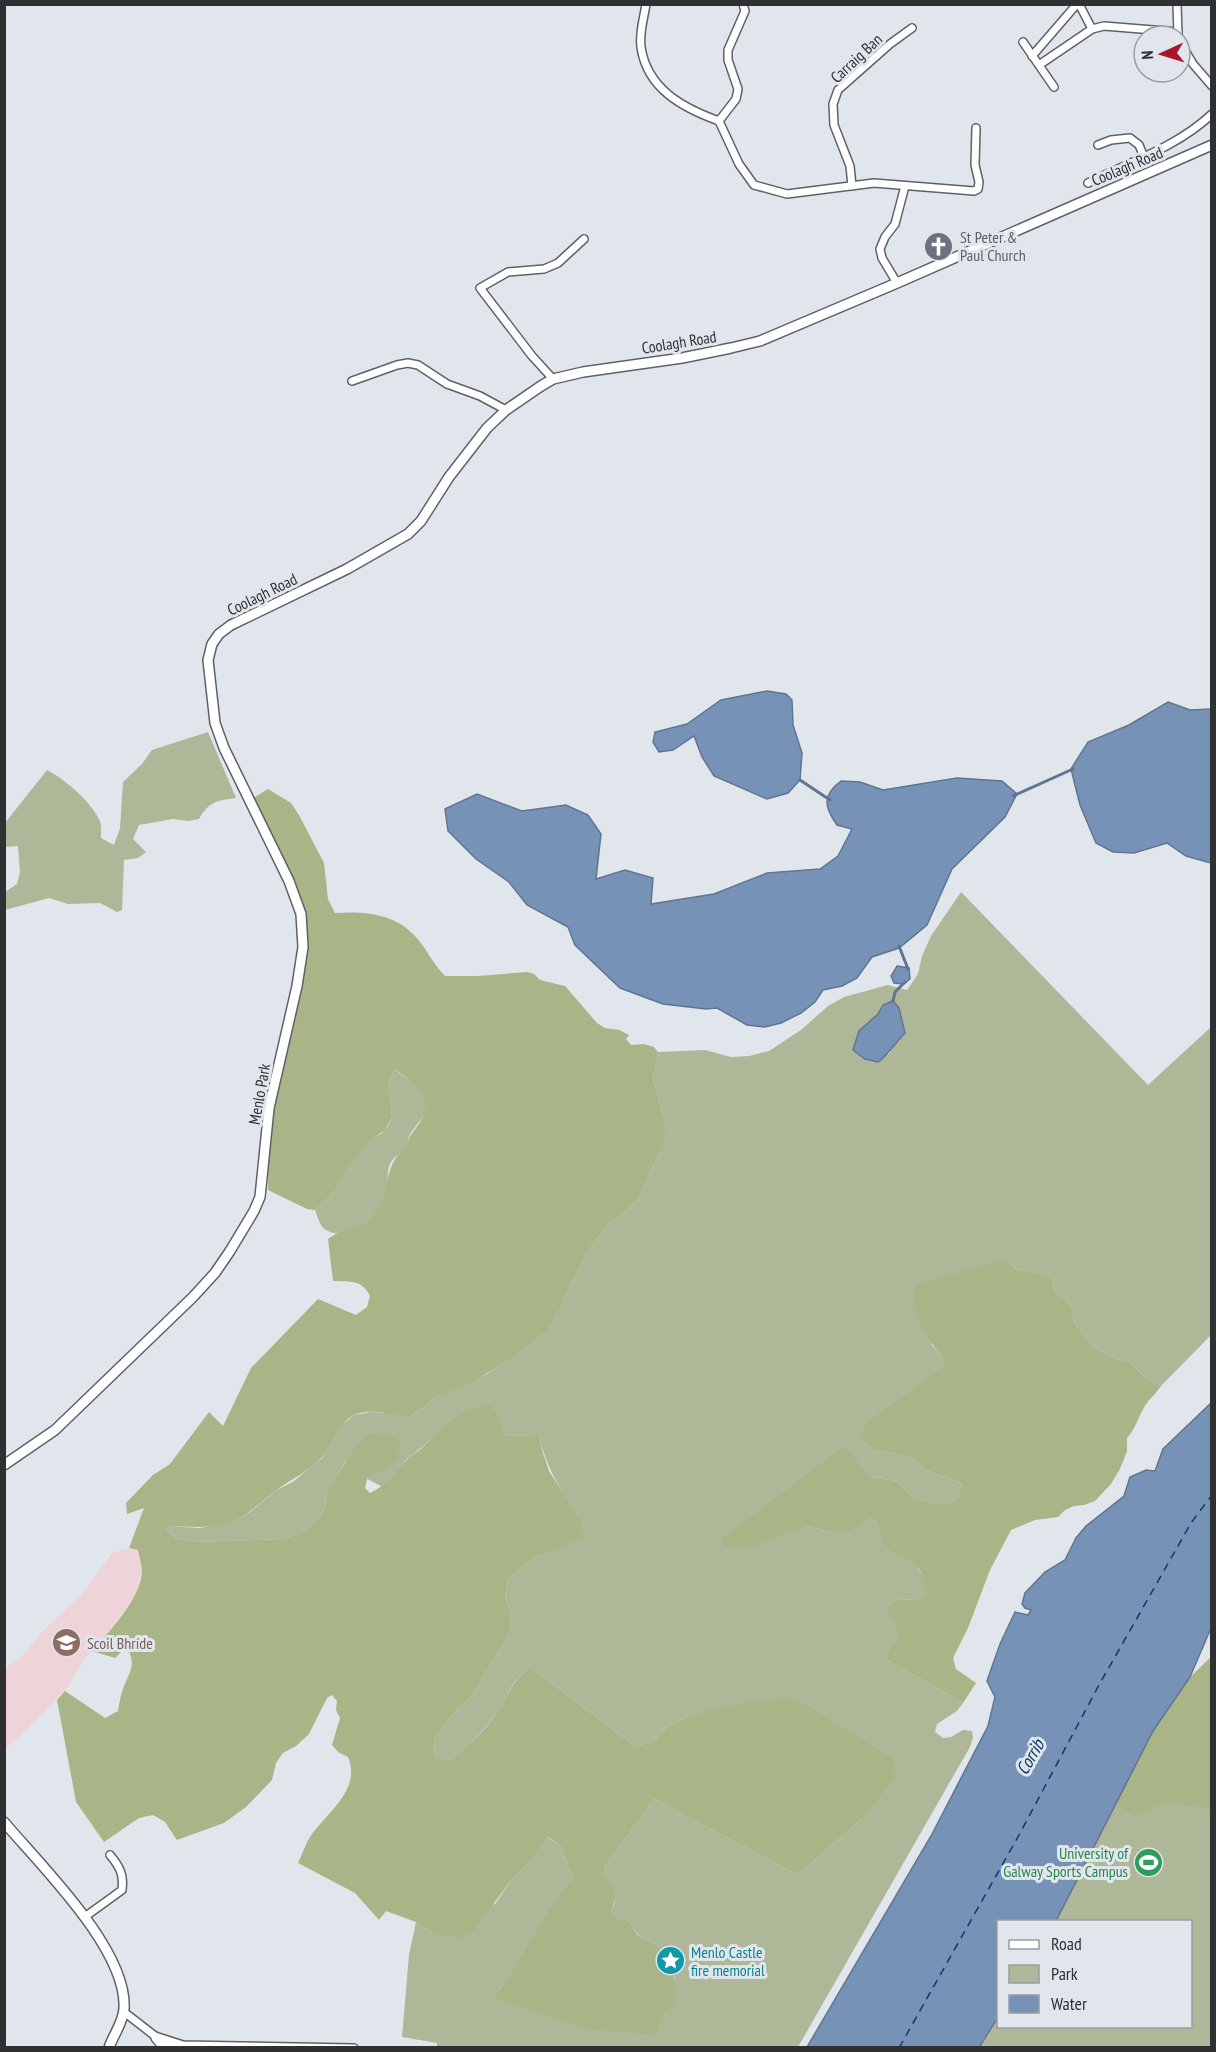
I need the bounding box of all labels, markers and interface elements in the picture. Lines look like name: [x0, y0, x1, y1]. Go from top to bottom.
north arrow: [1132, 24, 1192, 84]
street label: Carraig Ban: [826, 29, 886, 87]
text: N: [1137, 50, 1157, 60]
street label: Coolagh Road: [1088, 142, 1166, 190]
place label: St Peter & Paul Church: [960, 227, 1026, 265]
church icon: St Peter & Paul Church: [923, 230, 955, 262]
street label: Coolagh Road: [640, 326, 718, 358]
street label: Coolagh Road: [224, 568, 300, 620]
street label: Menlo Park: [244, 1061, 274, 1126]
school or university icon: Scoil Bhríde: [50, 1627, 82, 1659]
place label: Scoil Bhríde: [87, 1633, 153, 1653]
water label: Corrib: [1011, 1734, 1050, 1779]
place label: University of Galway Sports Campus: [1003, 1843, 1129, 1881]
sports icon: University of Galway Sports Campus: [1133, 1846, 1165, 1878]
legend: [997, 1920, 1192, 2028]
text: Road: [1051, 1932, 1082, 1955]
place label: Menlo Castle fire memorial: [691, 1942, 765, 1980]
place icon: Menlo Castle fire memorial: [654, 1945, 686, 1977]
text: Park: [1051, 1962, 1078, 1985]
text: Water: [1051, 1992, 1087, 2015]

